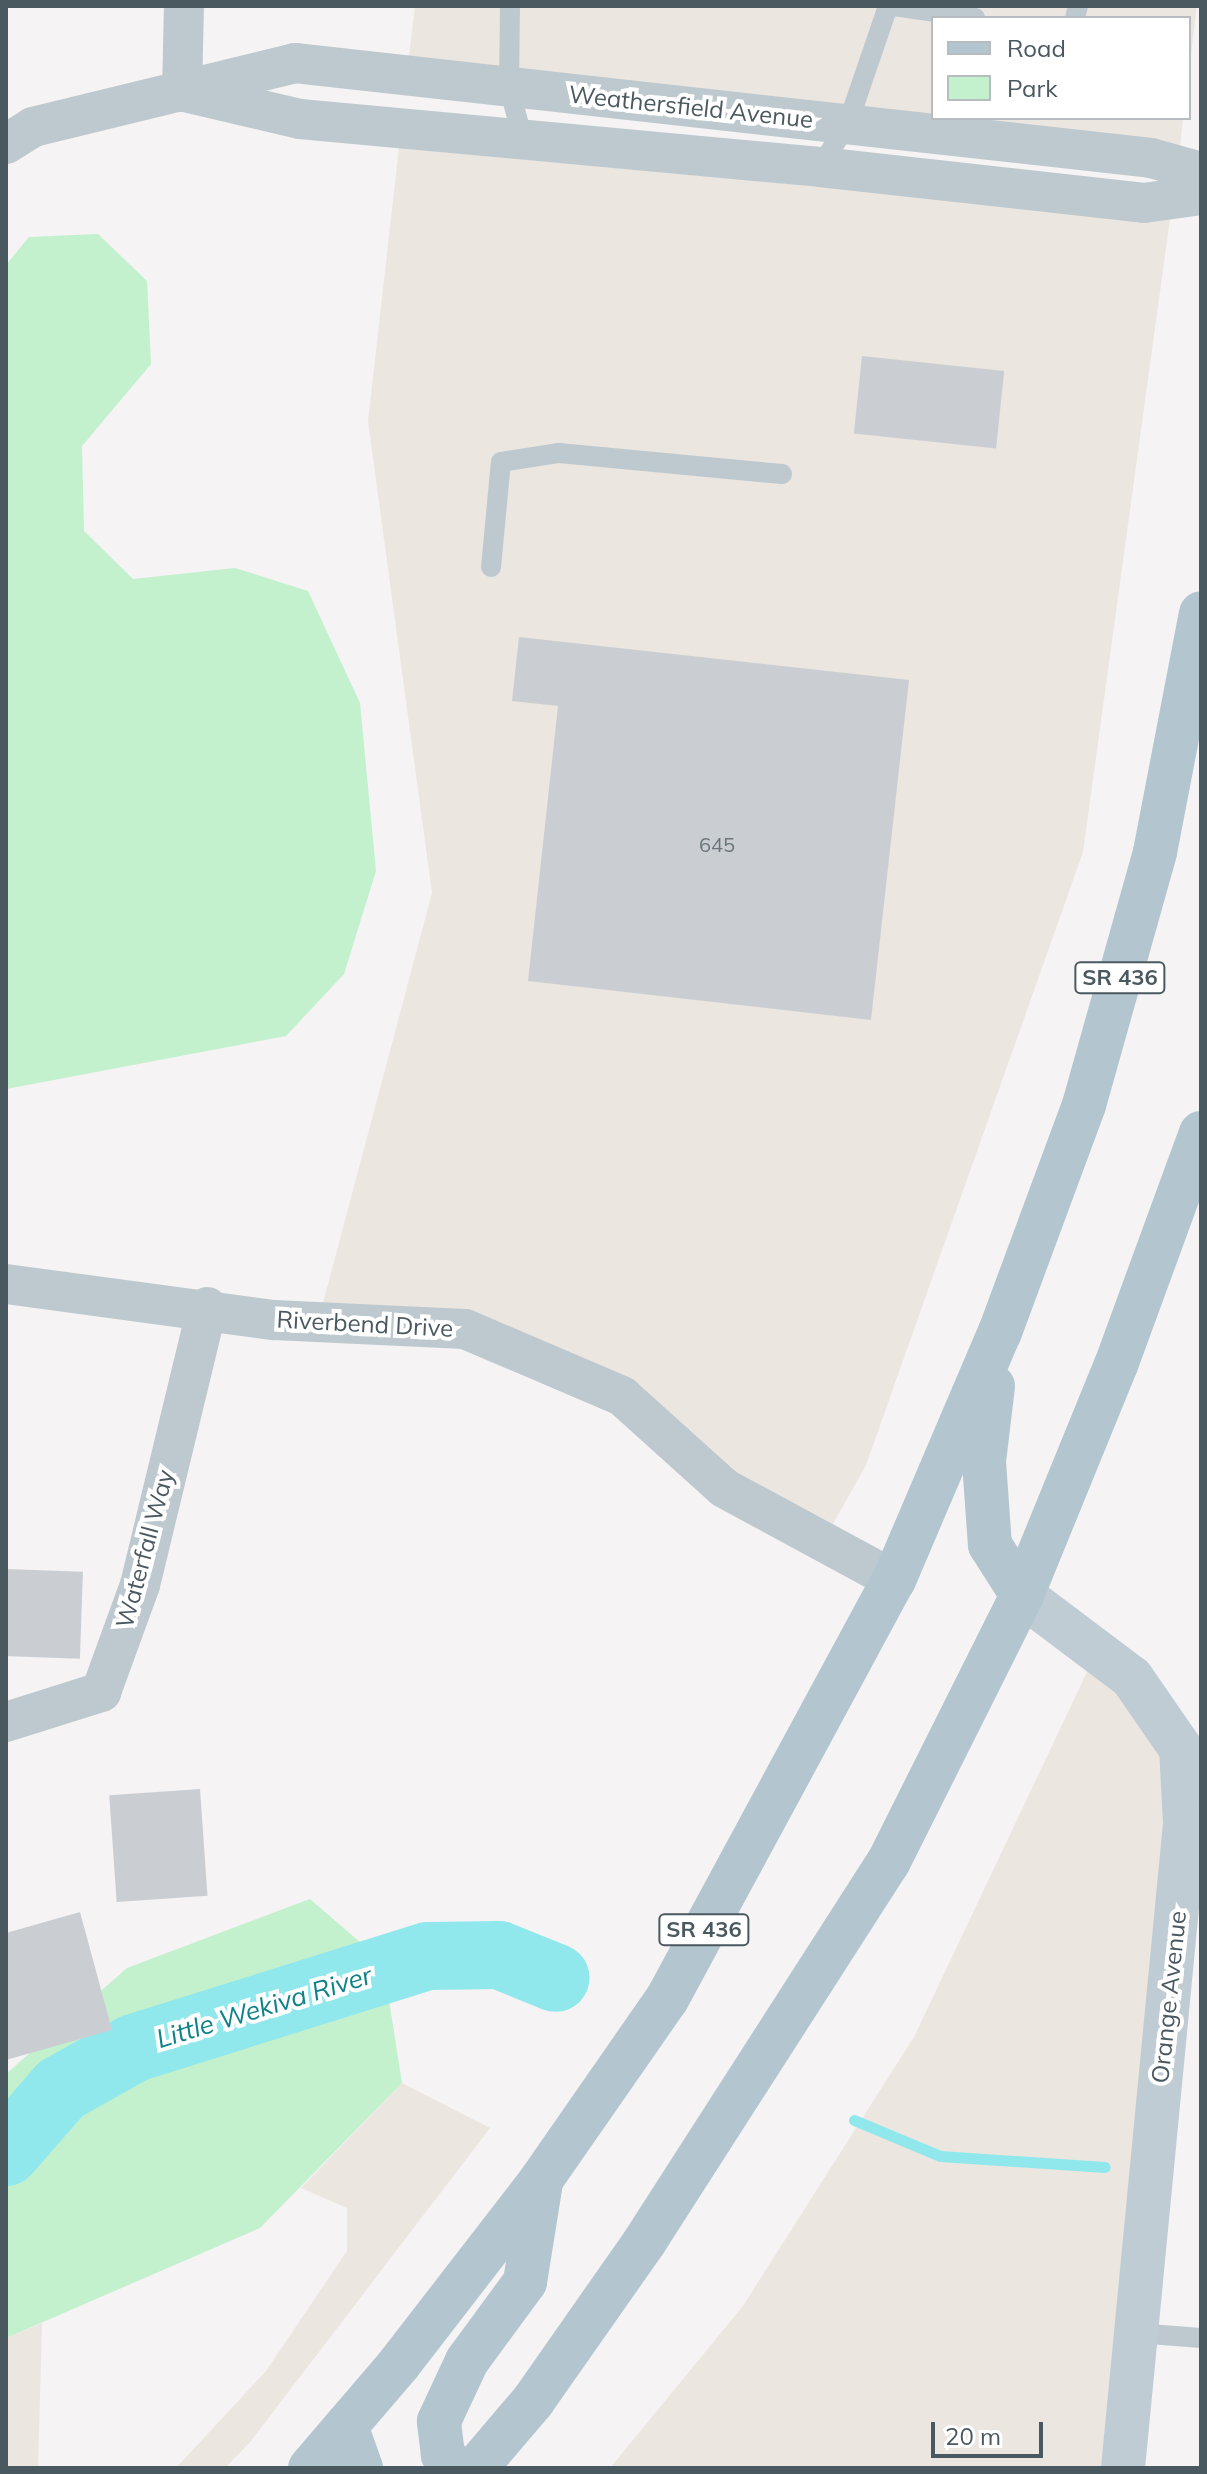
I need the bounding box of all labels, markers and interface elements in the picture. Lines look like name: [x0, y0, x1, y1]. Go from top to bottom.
legend: [931, 16, 1191, 120]
text: Road: [1007, 33, 1066, 63]
text: Park: [1007, 73, 1058, 103]
street label: Weathersfield Avenue: [567, 80, 815, 134]
house number: 645: [699, 832, 735, 856]
road number: SR 436: [1074, 960, 1166, 996]
street label: Riverbend Drive: [276, 1305, 454, 1343]
street label: Waterfall Way: [110, 1467, 180, 1631]
street label: Orange Avenue: [1146, 1909, 1192, 2085]
road number: SR 436: [658, 1912, 750, 1948]
water label: Little Wekiva River: [152, 1959, 376, 2055]
scale bar: [935, 2406, 1047, 2456]
text: 20 m: [945, 2421, 1001, 2451]

